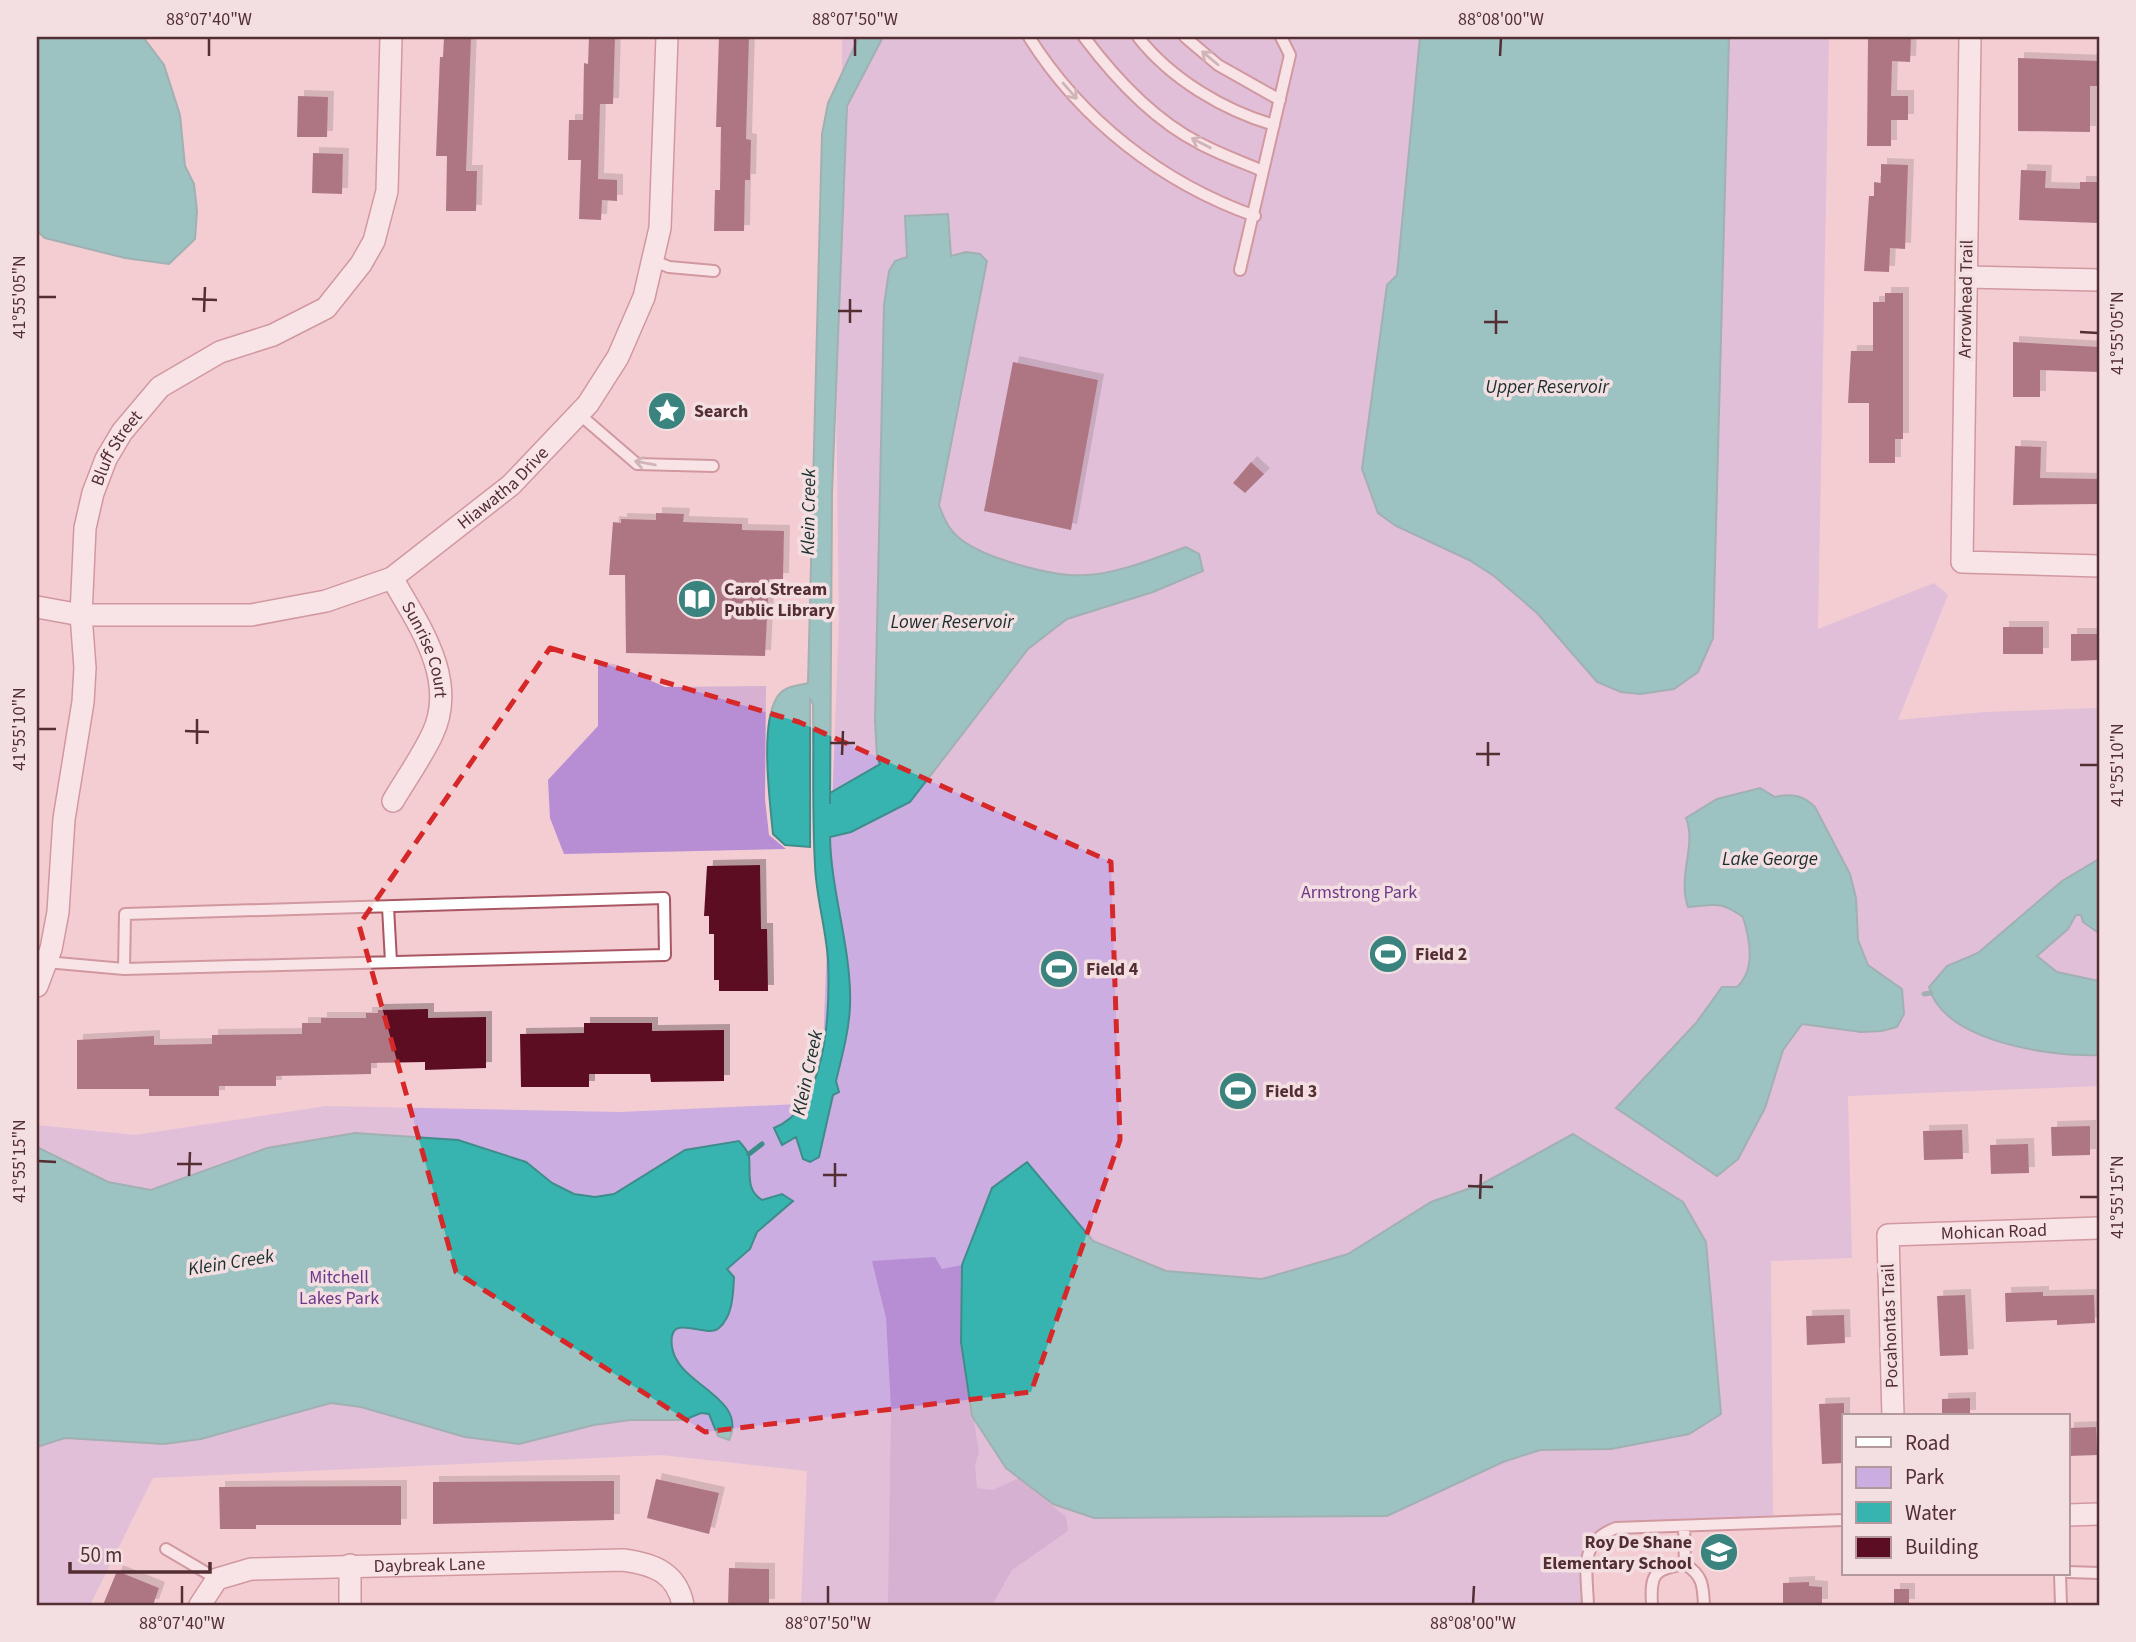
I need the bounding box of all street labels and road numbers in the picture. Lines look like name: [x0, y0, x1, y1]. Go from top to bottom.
street label: Arrowhead Trail: [1952, 240, 1980, 358]
street label: Bluff Street: [84, 405, 148, 489]
street label: Hiawatha Drive: [452, 441, 554, 535]
street label: Sunrise Court: [396, 597, 453, 698]
street label: Mohican Road: [1940, 1217, 2047, 1246]
street label: Pocahontas Trail: [1875, 1263, 1905, 1389]
street label: Daybreak Lane: [373, 1551, 486, 1579]

